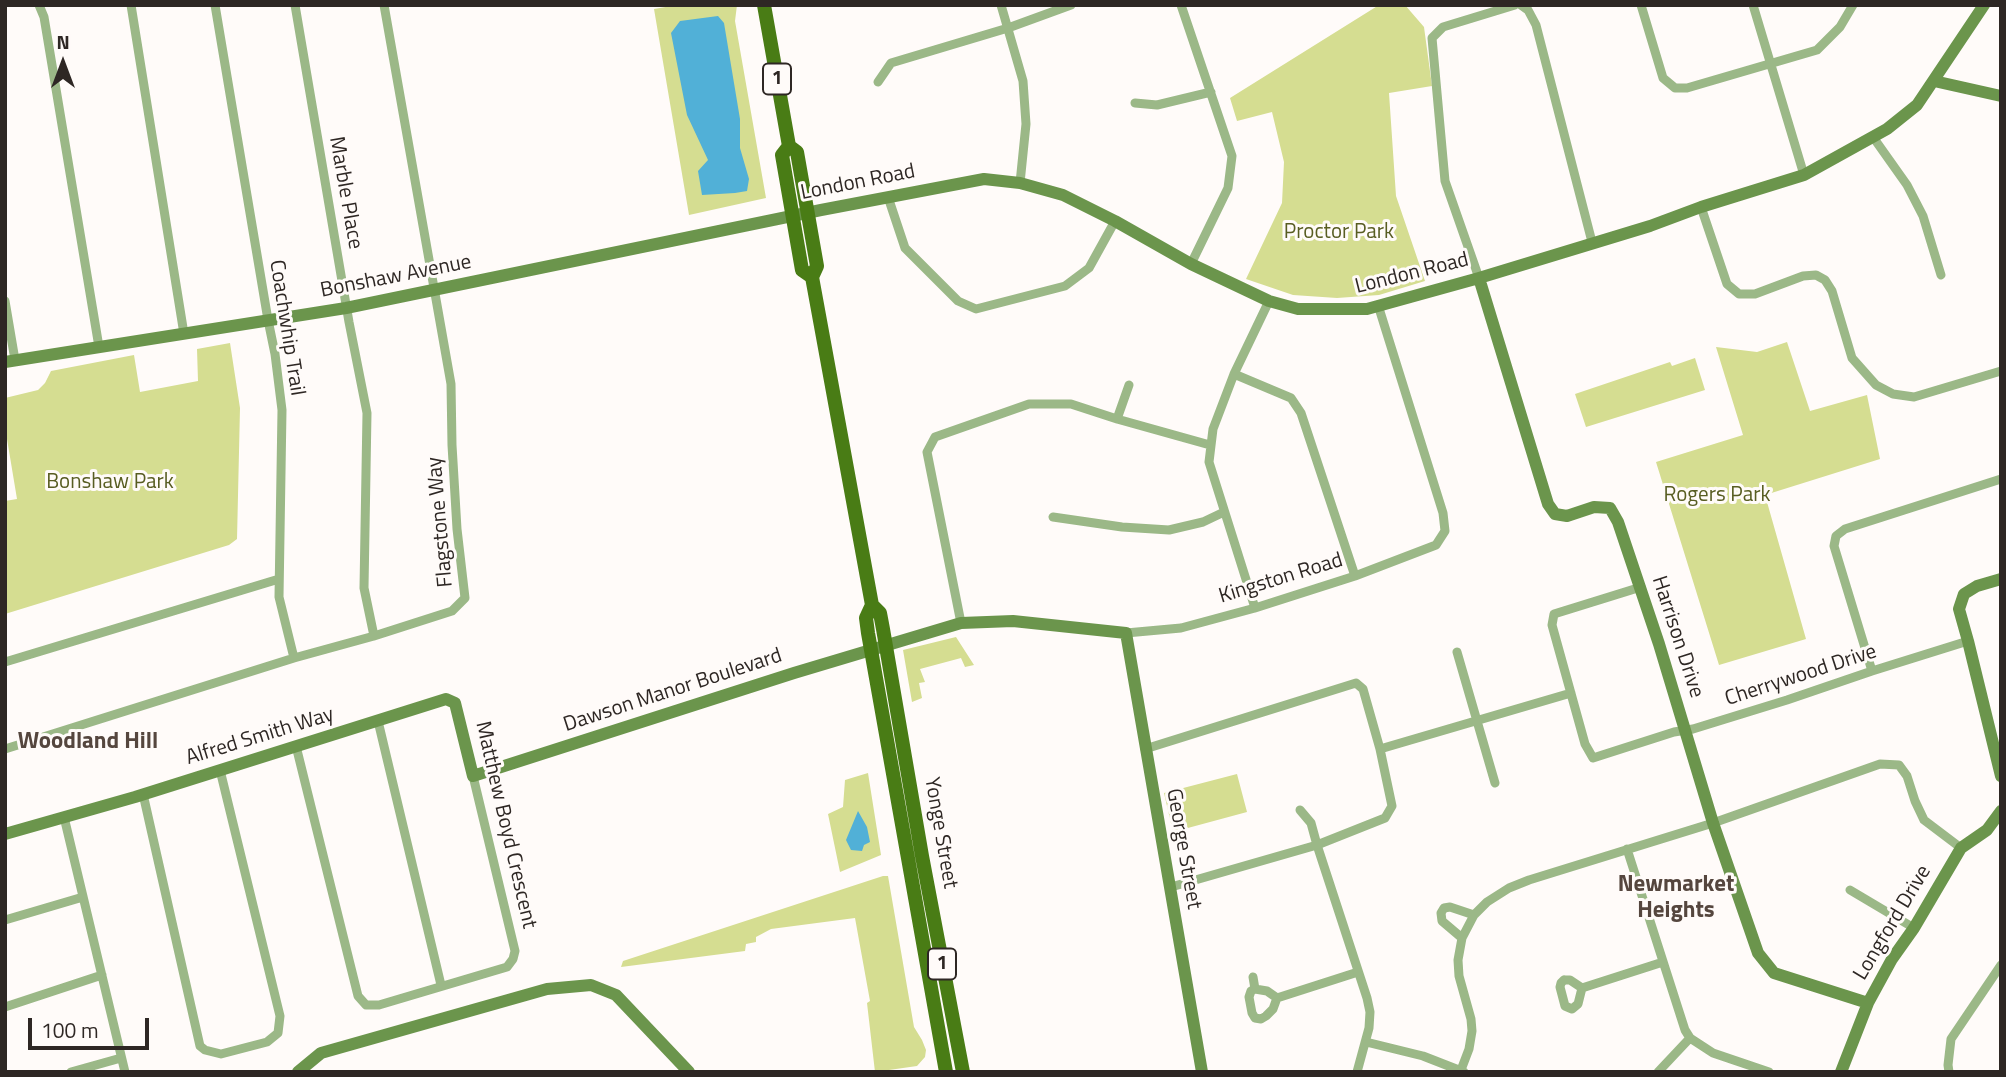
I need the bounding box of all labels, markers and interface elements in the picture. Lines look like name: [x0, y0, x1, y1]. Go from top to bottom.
text: N: [56, 27, 70, 56]
north arrow: [28, 28, 98, 98]
road number: 1: [763, 64, 791, 94]
street label: Marble Place: [323, 135, 367, 251]
street label: London Road: [799, 160, 917, 206]
park label: Proctor Park: [1284, 220, 1394, 246]
street label: London Road: [1353, 248, 1471, 300]
street label: Bonshaw Avenue: [318, 250, 474, 304]
street label: Coachwhip Trail: [263, 258, 309, 398]
street label: Flagstone Way: [423, 456, 459, 588]
park label: Bonshaw Park: [46, 470, 174, 496]
park label: Rogers Park: [1663, 483, 1771, 509]
street label: Kingston Road: [1216, 548, 1346, 610]
street label: Harrison Drive: [1645, 573, 1709, 701]
street label: Cherrywood Drive: [1722, 640, 1880, 712]
street label: Dawson Manor Boulevard: [561, 644, 785, 738]
street label: Alfred Smith Way: [183, 703, 337, 771]
street label: Matthew Boyd Crescent: [469, 719, 541, 931]
district label: Woodland Hill: [18, 728, 158, 756]
street label: Yonge Street: [918, 775, 962, 891]
street label: George Street: [1160, 787, 1206, 911]
street label: Longford Drive: [1849, 861, 1937, 985]
district label: Newmarket Heights: [1618, 871, 1734, 925]
road number: 1: [928, 948, 956, 980]
scale bar: [32, 1004, 152, 1048]
text: 100 m: [41, 1014, 98, 1046]

